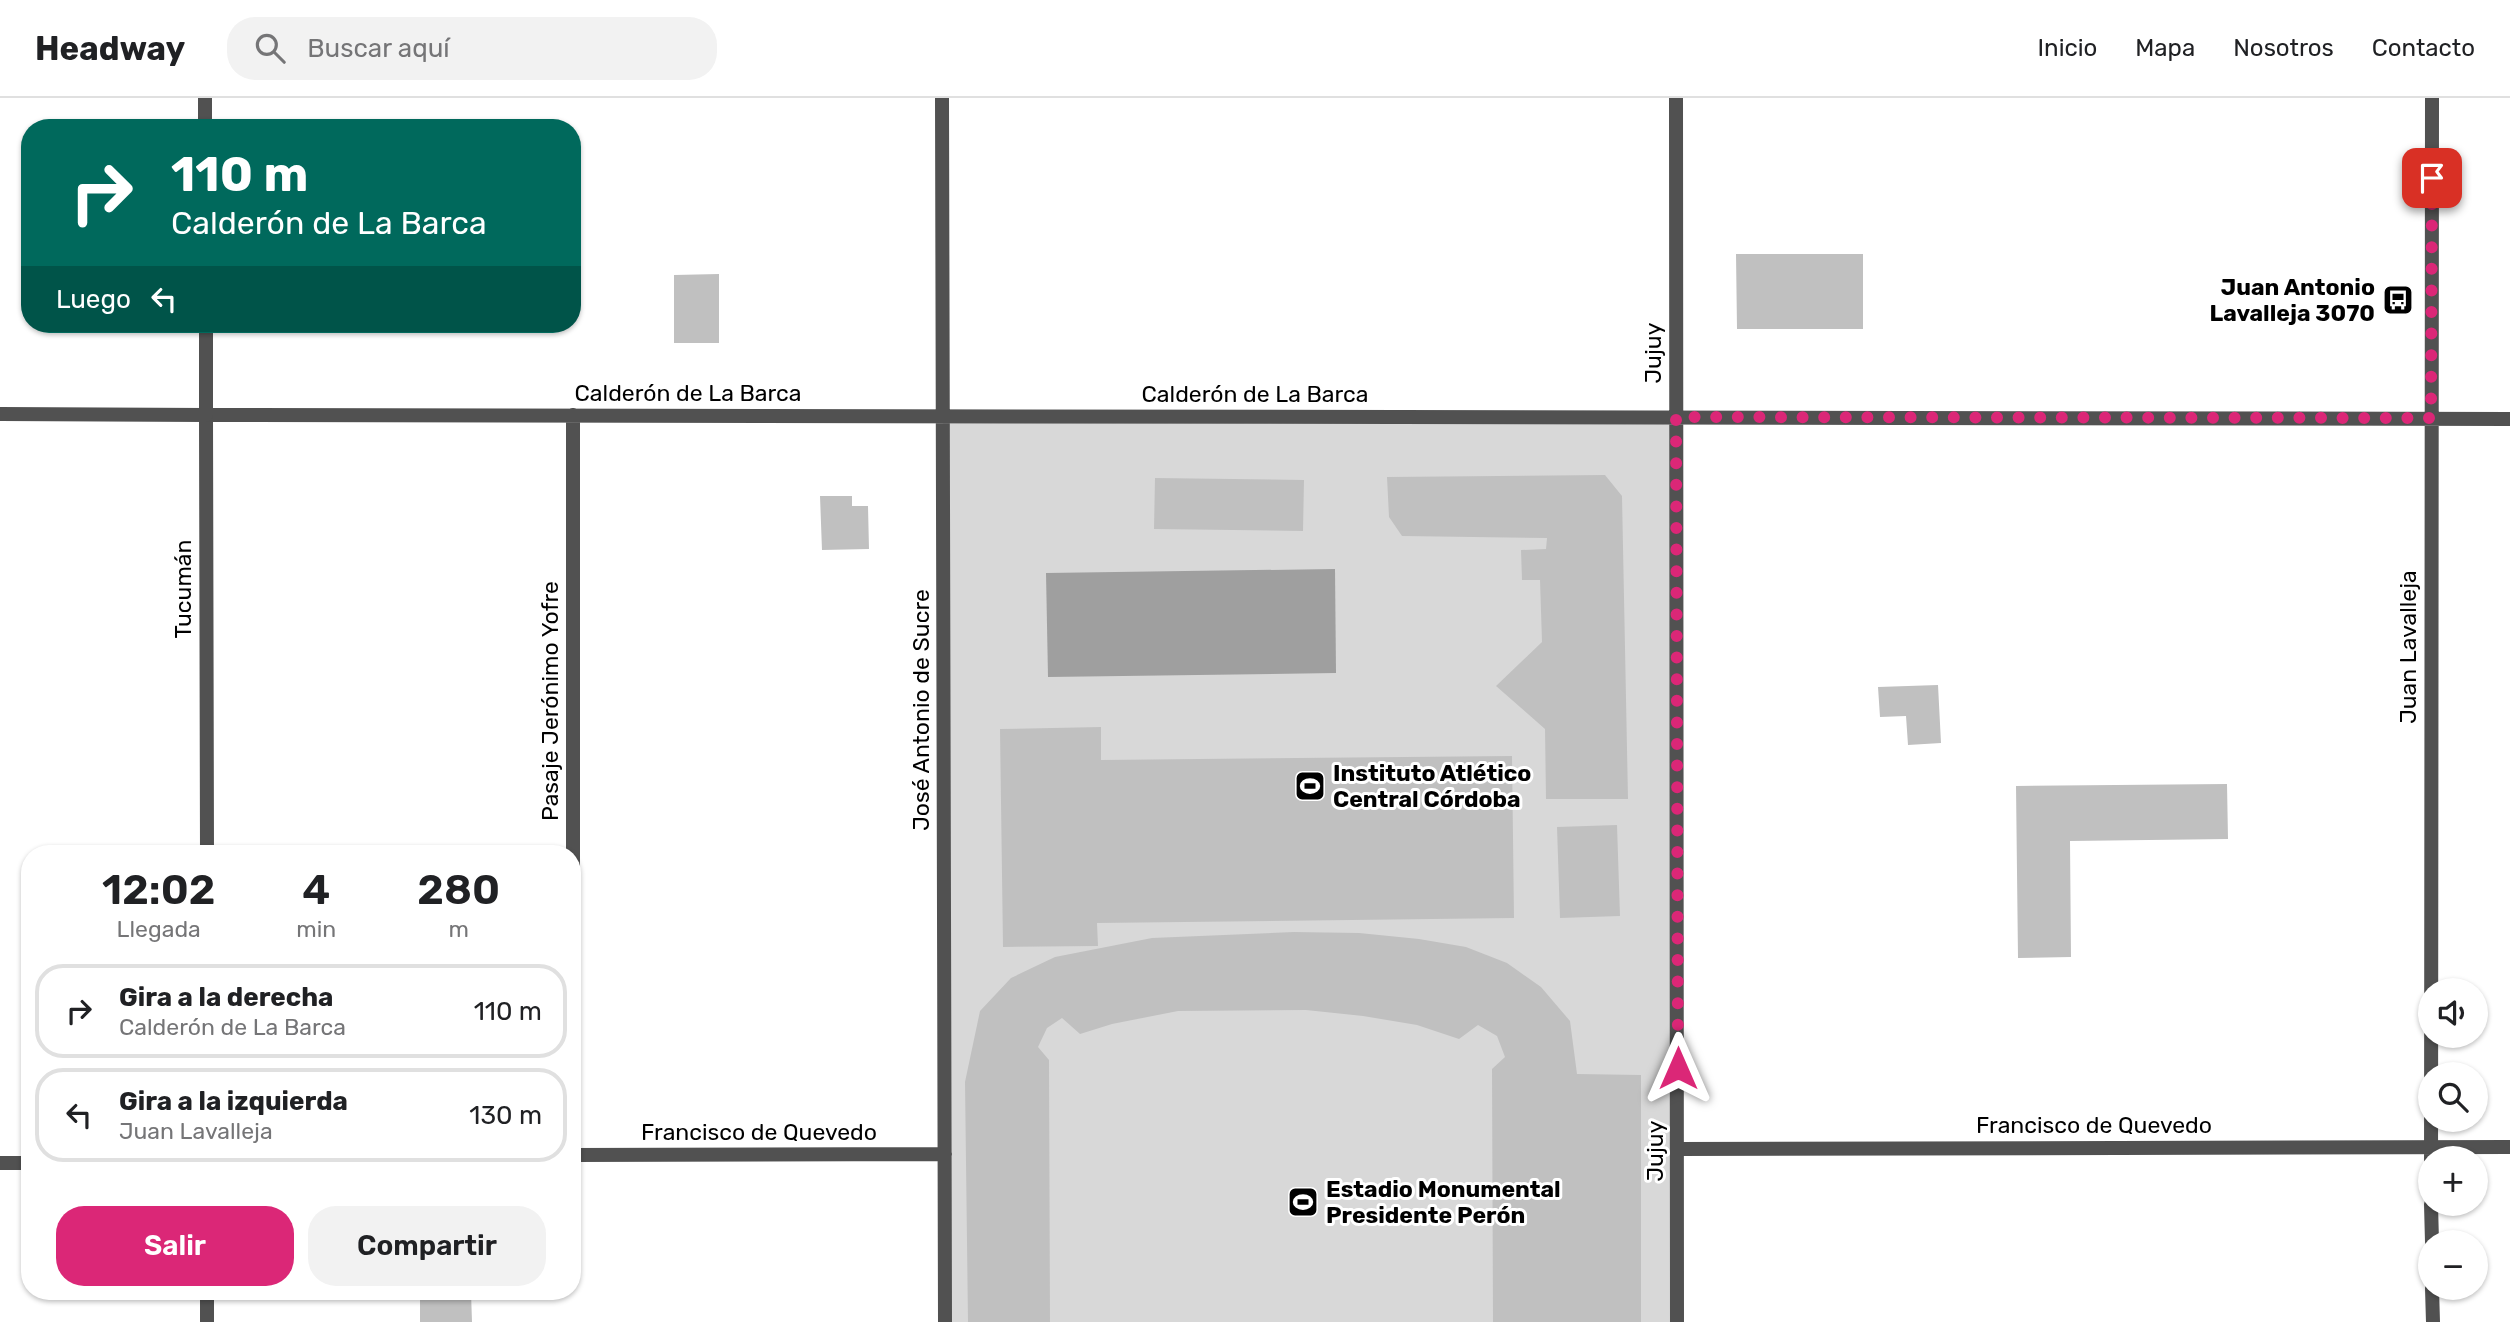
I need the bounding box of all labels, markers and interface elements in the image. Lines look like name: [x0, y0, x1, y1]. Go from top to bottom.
search box: [227, 17, 717, 80]
text: Headway: [35, 29, 185, 68]
icon: search: [251, 29, 289, 67]
text: Buscar aquí: [307, 33, 450, 64]
text: Inicio: [2038, 34, 2097, 62]
text: Mapa: [2135, 34, 2195, 62]
text: Nosotros: [2233, 34, 2334, 62]
text: Contacto: [2372, 34, 2475, 62]
text: 110 m: [171, 145, 308, 203]
icon: right: [56, 147, 147, 238]
pin: [2402, 148, 2462, 208]
icon: arrive: [2413, 159, 2451, 197]
text: Calderón de La Barca: [171, 204, 487, 242]
place label: Juan Antonio Lavalleja 3070: [2209, 273, 2375, 327]
icon: left: [145, 280, 183, 318]
bus stop icon: Juan Antonio Lavalleja 3070: [2381, 283, 2415, 317]
text: Luego: [56, 284, 131, 315]
street label: Jujuy: [1639, 322, 1667, 383]
street label: Calderón de La Barca: [575, 379, 801, 407]
street label: Calderón de La Barca: [1142, 380, 1368, 408]
street label: Tucumán: [169, 540, 197, 638]
street label: Juan Lavalleja: [2394, 570, 2422, 724]
street label: Pasaje Jerónimo Yofre: [536, 581, 564, 821]
street label: José Antonio de Sucre: [907, 589, 935, 831]
place label: Instituto Atlético Central Córdoba: [1333, 759, 1531, 813]
sports icon: Instituto Atlético Central Córdoba: [1293, 769, 1327, 803]
text: 12:02: [102, 865, 215, 915]
text: 4: [302, 865, 330, 915]
text: 280: [417, 865, 500, 915]
text: Llegada: [117, 915, 201, 943]
text: min: [296, 915, 336, 943]
text: m: [448, 915, 469, 943]
map controls: [2418, 978, 2488, 1300]
button: sound: [2418, 978, 2488, 1048]
text: Gira a la derecha: [119, 982, 333, 1013]
icon: right: [60, 992, 98, 1030]
text: 110 m: [474, 996, 542, 1027]
text: Calderón de La Barca: [119, 1013, 346, 1041]
position arrow: [1641, 1031, 1715, 1105]
button: search: [2418, 1062, 2488, 1132]
text: Gira a la izquierda: [119, 1086, 348, 1117]
icon: left: [60, 1096, 98, 1134]
text: 130 m: [469, 1100, 542, 1131]
street label: Francisco de Quevedo: [1976, 1111, 2212, 1139]
text: Juan Lavalleja: [119, 1117, 273, 1145]
street label: Francisco de Quevedo: [641, 1118, 877, 1146]
street label: Jujuy: [1641, 1120, 1669, 1181]
button: +: [2418, 1146, 2488, 1216]
place label: Estadio Monumental Presidente Perón: [1326, 1175, 1561, 1229]
sports icon: Estadio Monumental Presidente Perón: [1286, 1185, 1320, 1219]
button: Salir: [56, 1206, 294, 1286]
button: Compartir: [308, 1206, 546, 1286]
button: −: [2418, 1230, 2488, 1300]

